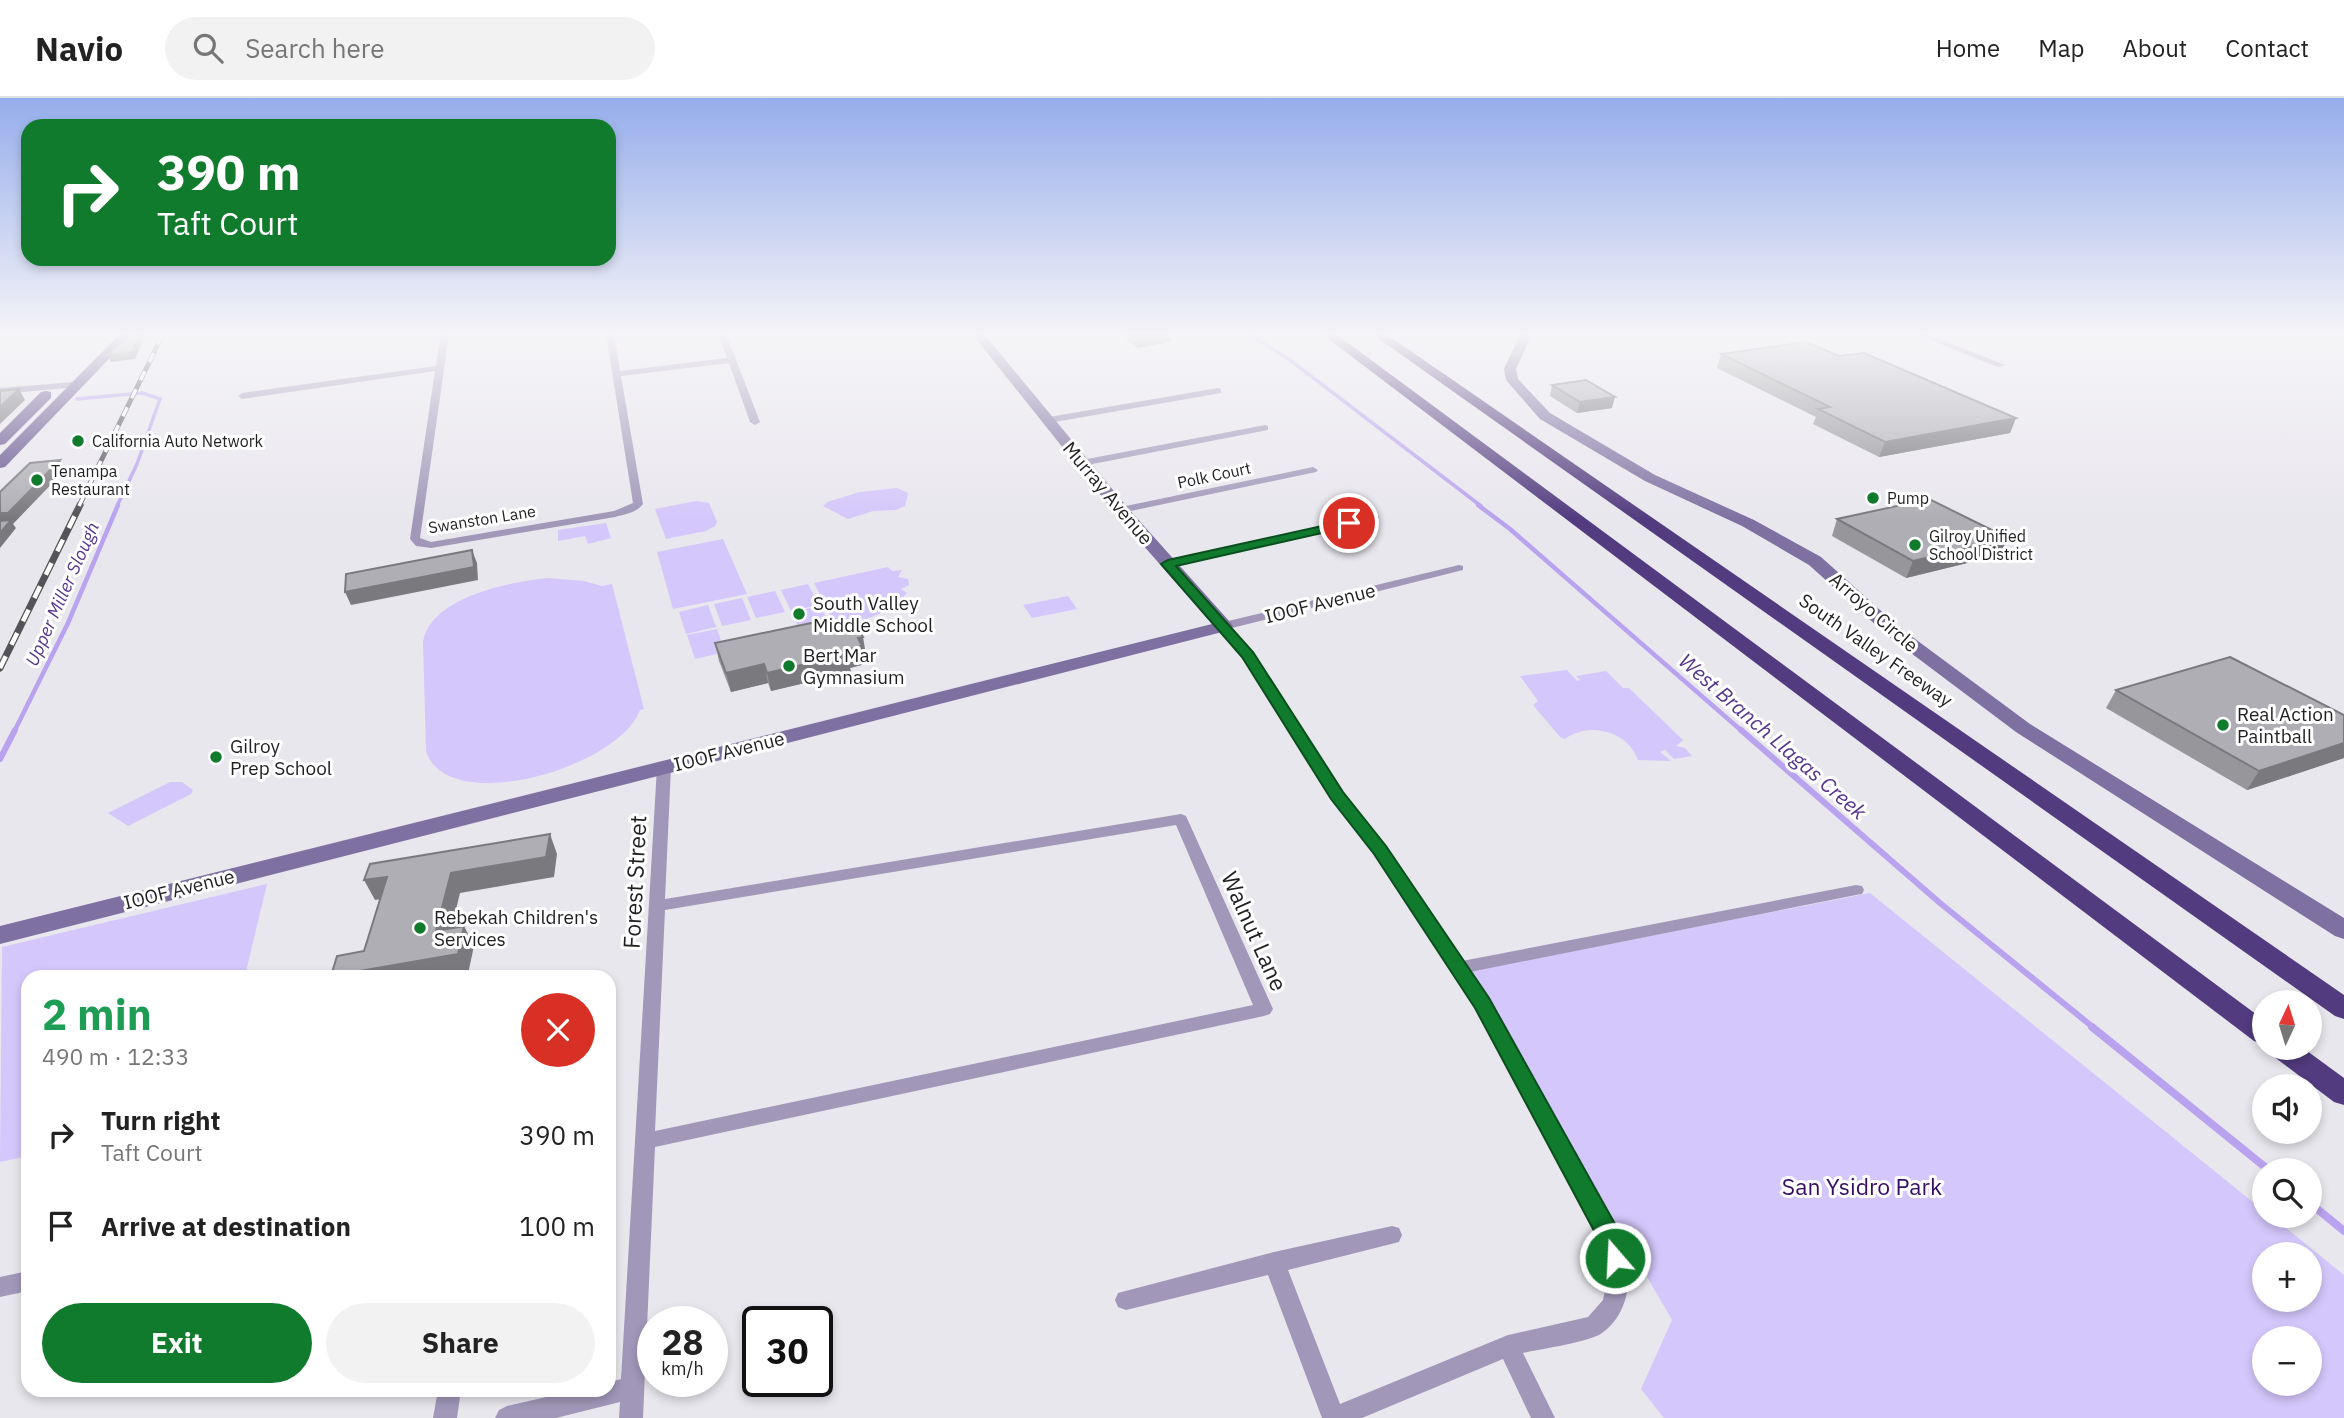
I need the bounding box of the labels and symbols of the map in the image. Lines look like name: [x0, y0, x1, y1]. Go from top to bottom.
place label: California Auto Network: [92, 431, 264, 451]
marker: California Auto Network: [70, 433, 86, 449]
street label: Murray Avenue: [1058, 436, 1158, 550]
street label: Polk Court: [1176, 457, 1252, 493]
place label: Tenampa Restaurant: [51, 461, 130, 499]
marker: Tenampa Restaurant: [29, 472, 45, 488]
place label: Pump: [1887, 488, 1929, 508]
marker: Pump: [1865, 490, 1881, 506]
pin: [1319, 493, 1379, 553]
street label: Swanston Lane: [427, 501, 537, 537]
water label: Upper Miller Slough: [20, 518, 104, 670]
place label: Gilroy Unified School District: [1929, 526, 2033, 564]
marker: Gilroy Unified School District: [1907, 537, 1923, 553]
street label: Arroyo Circle: [1825, 567, 1923, 657]
street label: IOOF Avenue: [1262, 578, 1378, 628]
street label: South Valley Freeway: [1795, 588, 1958, 712]
place label: South Valley Middle School: [813, 591, 933, 637]
marker: South Valley Middle School: [791, 606, 807, 622]
place label: Bert Mar Gymnasium: [803, 643, 905, 689]
water label: West Branch Llagas Creek: [1673, 647, 1874, 826]
marker: Bert Mar Gymnasium: [781, 658, 797, 674]
place label: Real Action Paintball: [2237, 702, 2334, 748]
marker: Real Action Paintball: [2215, 717, 2231, 733]
street label: IOOF Avenue: [671, 726, 787, 776]
place label: Gilroy Prep School: [230, 734, 332, 780]
marker: Gilroy Prep School: [208, 749, 224, 765]
street label: Forest Street: [616, 814, 652, 950]
street label: IOOF Avenue: [121, 864, 237, 914]
street label: Walnut Lane: [1215, 866, 1295, 996]
place label: Rebekah Children's Services: [434, 905, 598, 951]
marker: Rebekah Children's Services: [412, 920, 428, 936]
north arrow: [2252, 990, 2322, 1060]
park label: San Ysidro Park: [1782, 1171, 1942, 1201]
position arrow: [1578, 1221, 1652, 1295]
speed limit sign: 30: [742, 1306, 833, 1397]

